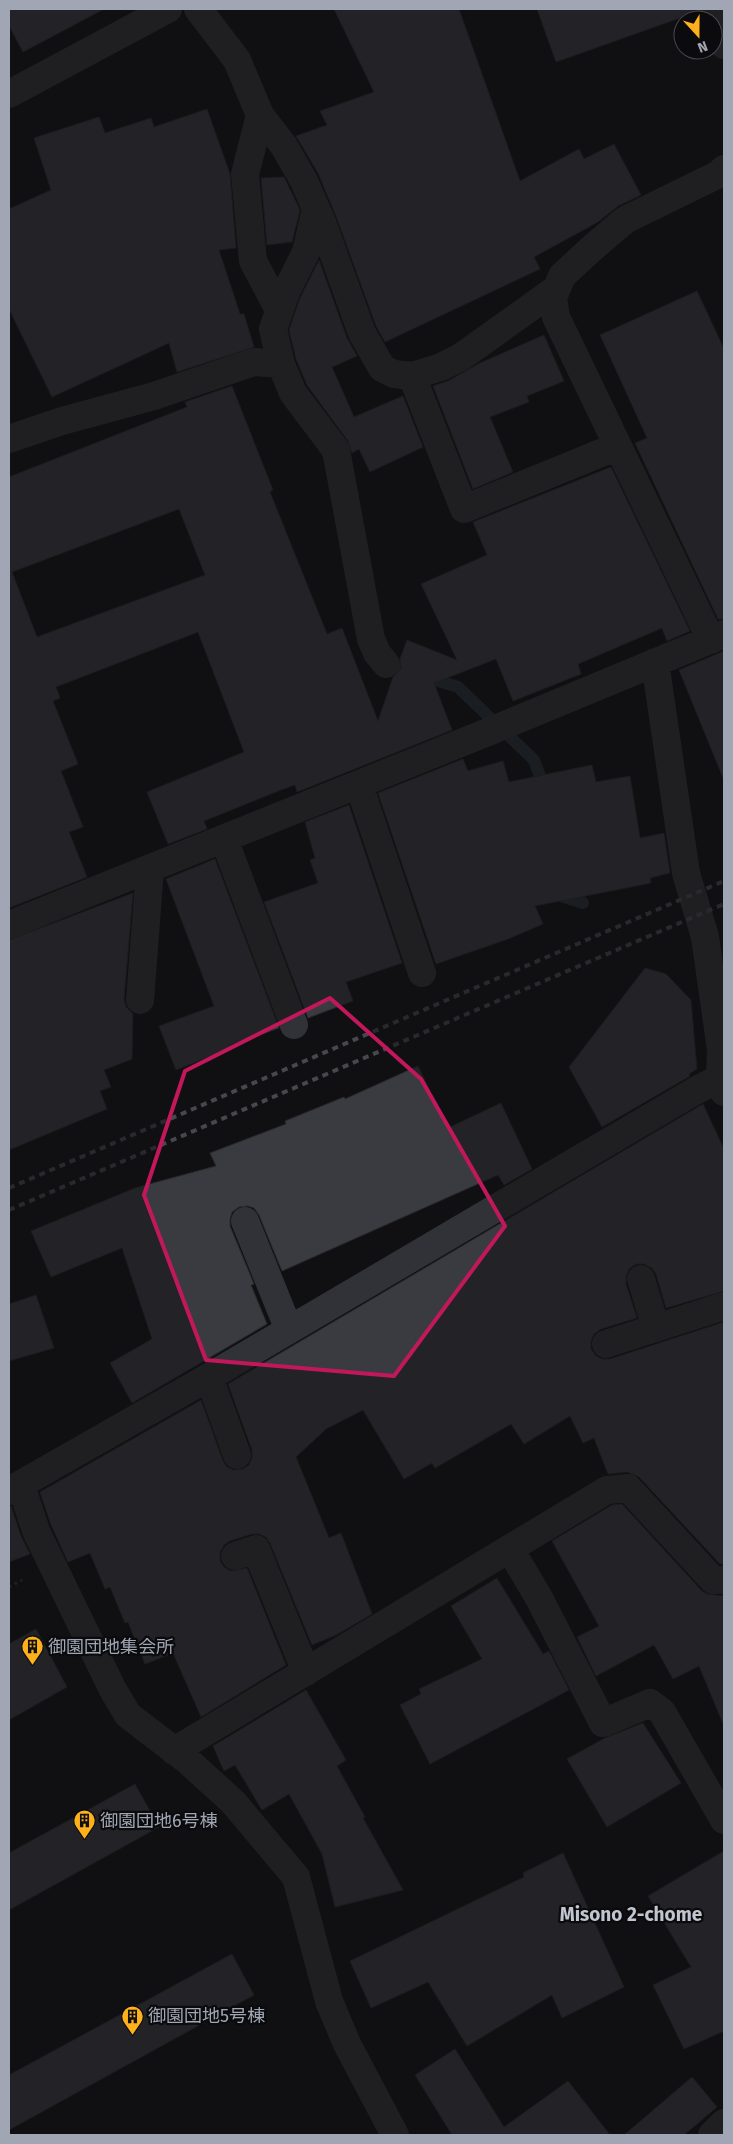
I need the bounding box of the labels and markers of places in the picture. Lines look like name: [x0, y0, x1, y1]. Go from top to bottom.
building icon: 御園団地集会所: [20, 1635, 44, 1666]
place label: 御園団地集会所: [48, 1636, 174, 1658]
building icon: 御園団地6号棟: [72, 1809, 96, 1840]
place label: 御園団地6号棟: [100, 1810, 218, 1832]
building icon: 御園団地5号棟: [120, 2004, 144, 2035]
place label: 御園団地5号棟: [148, 2005, 265, 2027]

